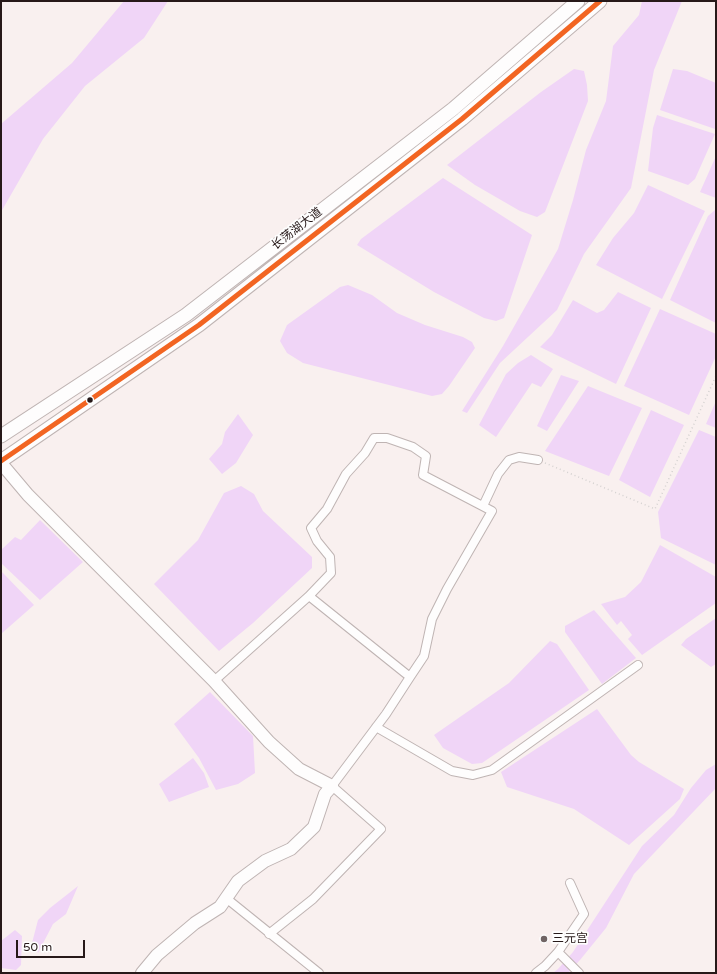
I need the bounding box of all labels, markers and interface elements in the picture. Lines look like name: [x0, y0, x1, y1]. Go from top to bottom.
street label: 长荡湖大道: [269, 205, 325, 253]
unlabelled marker: [85, 395, 95, 405]
scale bar: [18, 932, 87, 958]
place label: 三元宫: [552, 932, 588, 946]
marker: 三元宫: [539, 934, 549, 944]
text: 50 m: [23, 940, 52, 954]

